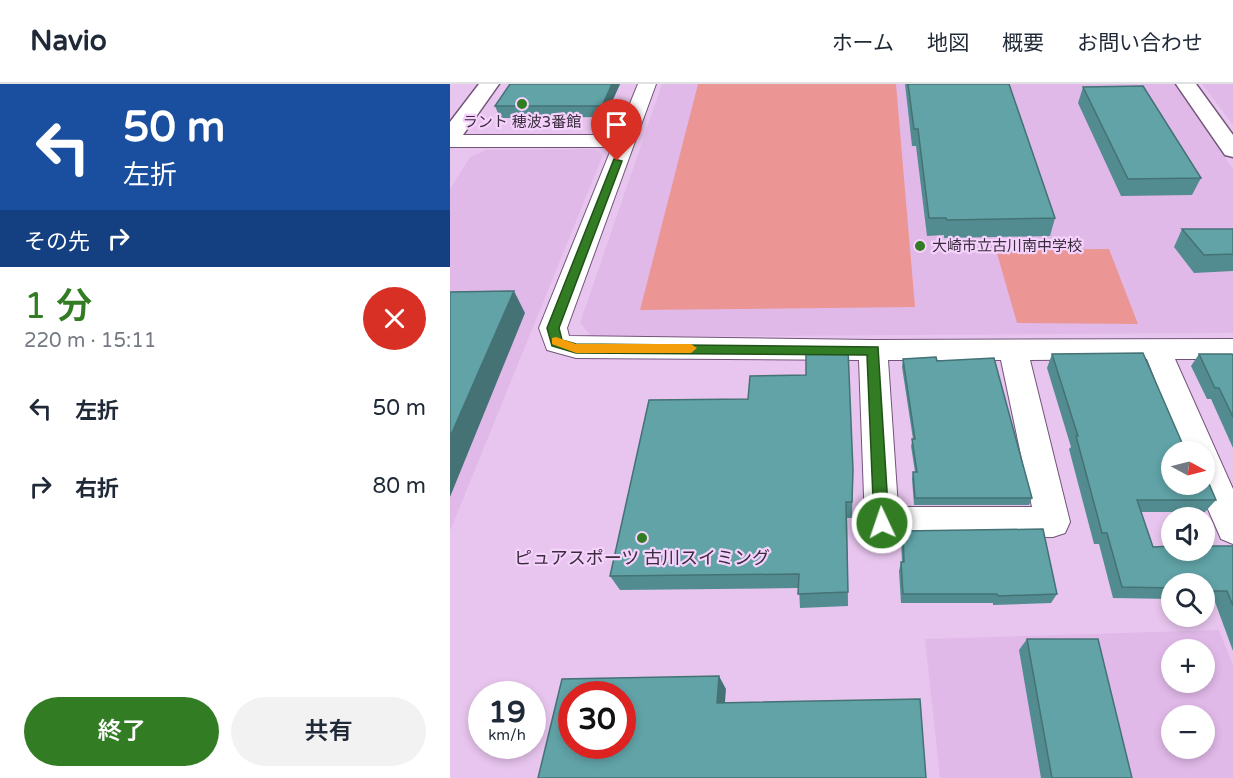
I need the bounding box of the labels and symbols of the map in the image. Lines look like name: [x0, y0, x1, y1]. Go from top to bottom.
marker: ラント 穂波3番館: [515, 97, 529, 111]
pin: [591, 99, 642, 161]
place label: ラント 穂波3番館: [463, 113, 581, 131]
place label: 大崎市立古川南中学校: [932, 237, 1082, 255]
marker: 大崎市立古川南中学校: [913, 239, 927, 253]
north arrow: [1161, 441, 1215, 495]
position arrow: [850, 491, 914, 555]
marker: ピュアスポーツ 古川スイミング: [635, 531, 649, 545]
place label: ピュアスポーツ 古川スイミング: [514, 547, 770, 569]
speed limit sign: 30: [558, 681, 636, 759]

